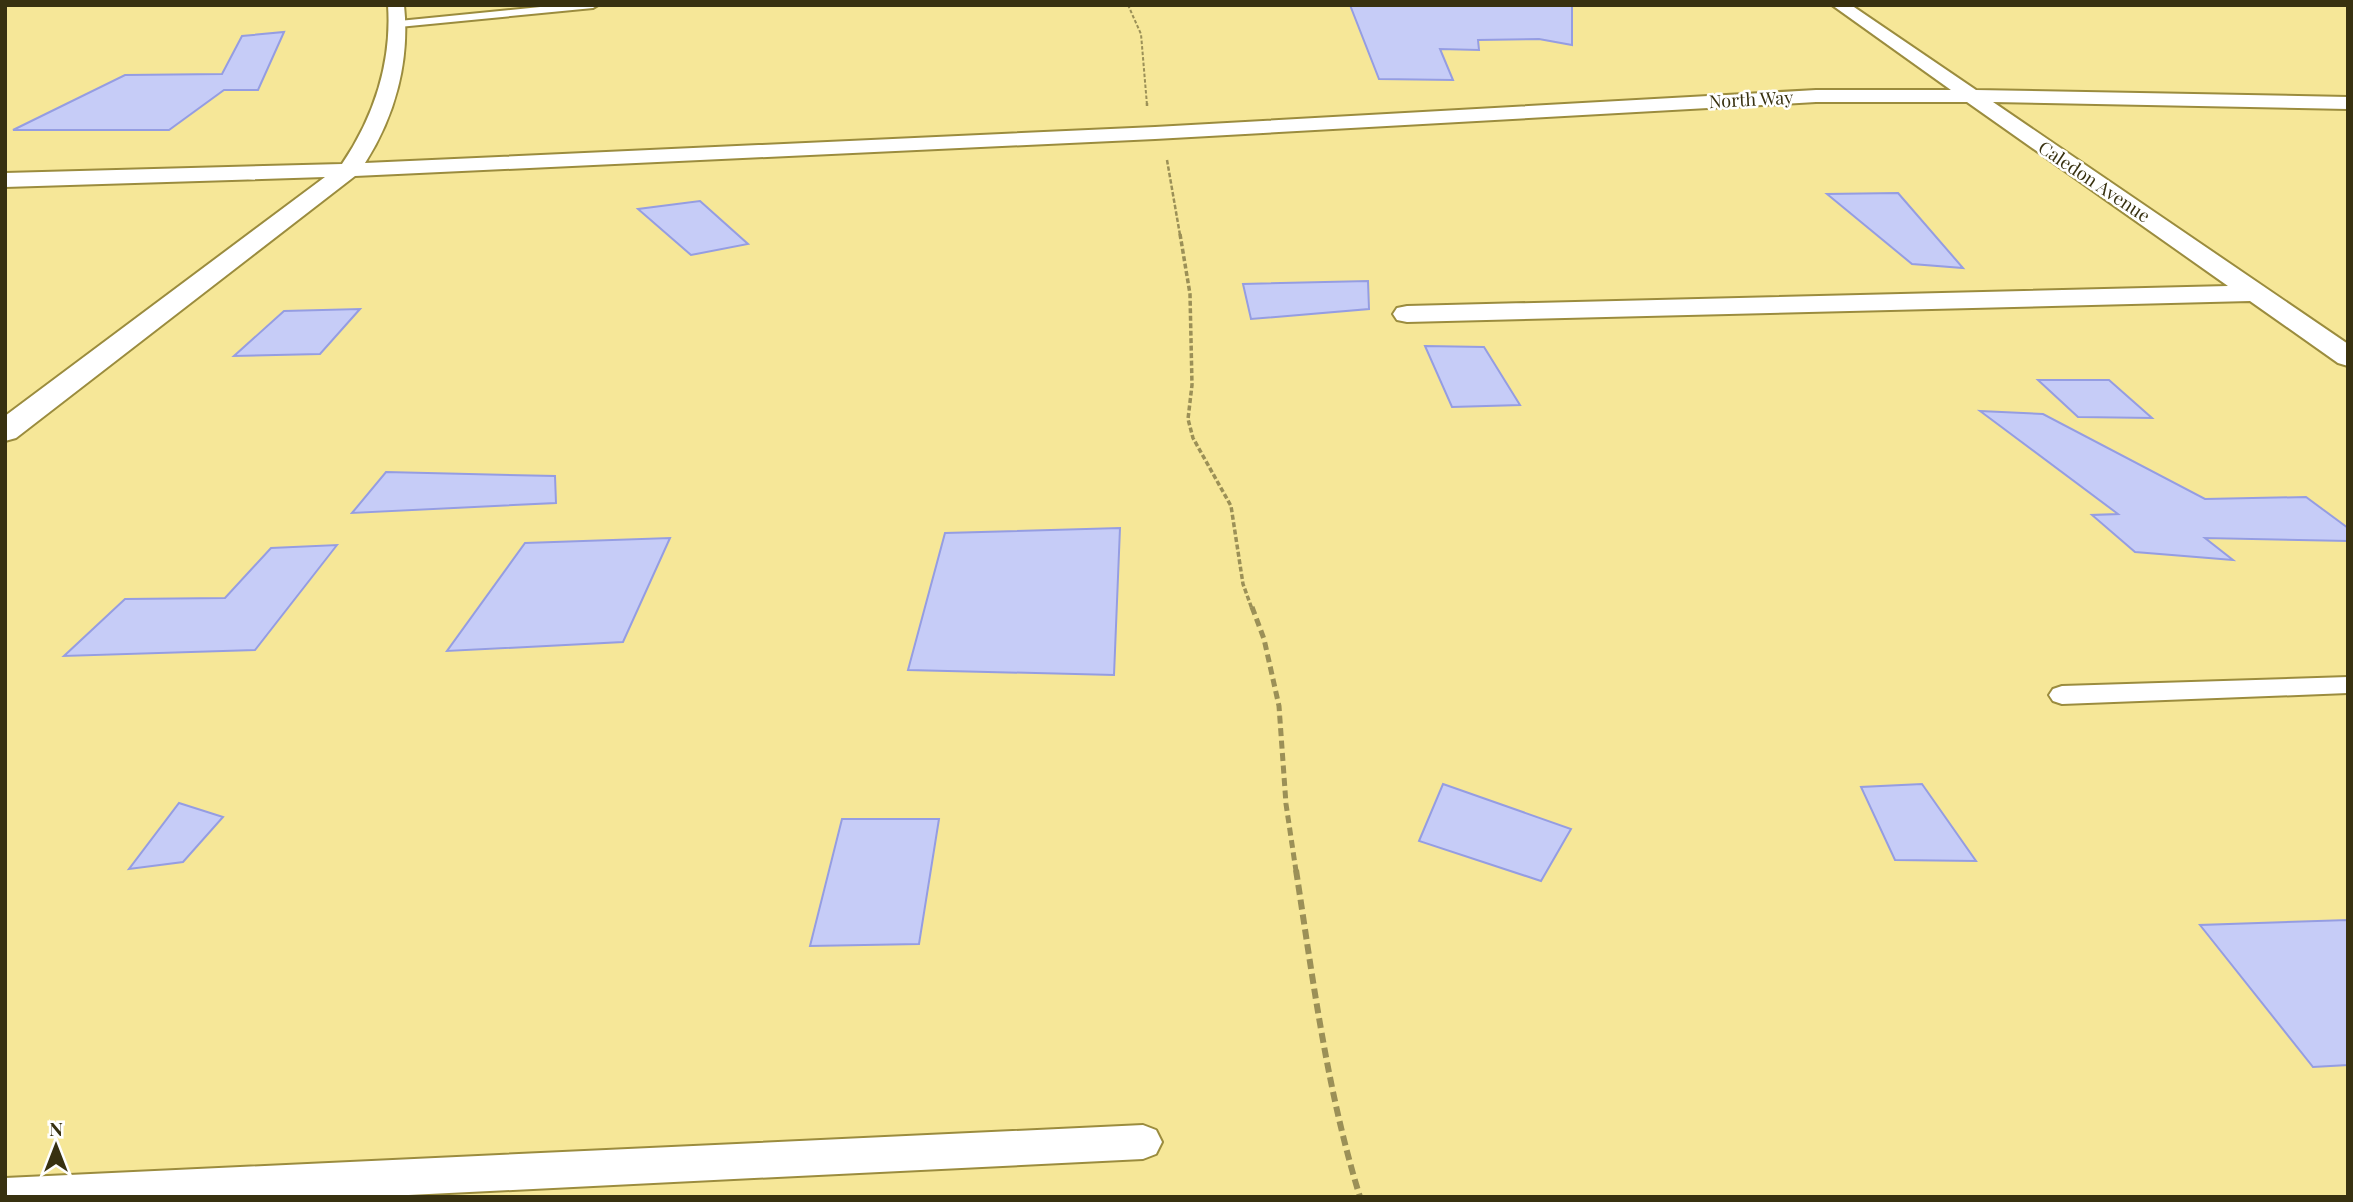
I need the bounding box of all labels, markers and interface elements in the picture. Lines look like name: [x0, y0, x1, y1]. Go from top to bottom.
street label: North Way: [1708, 85, 1794, 113]
street label: Caledon Avenue: [2034, 135, 2155, 227]
north arrow: [21, 1111, 91, 1181]
text: N: [49, 1115, 63, 1141]

